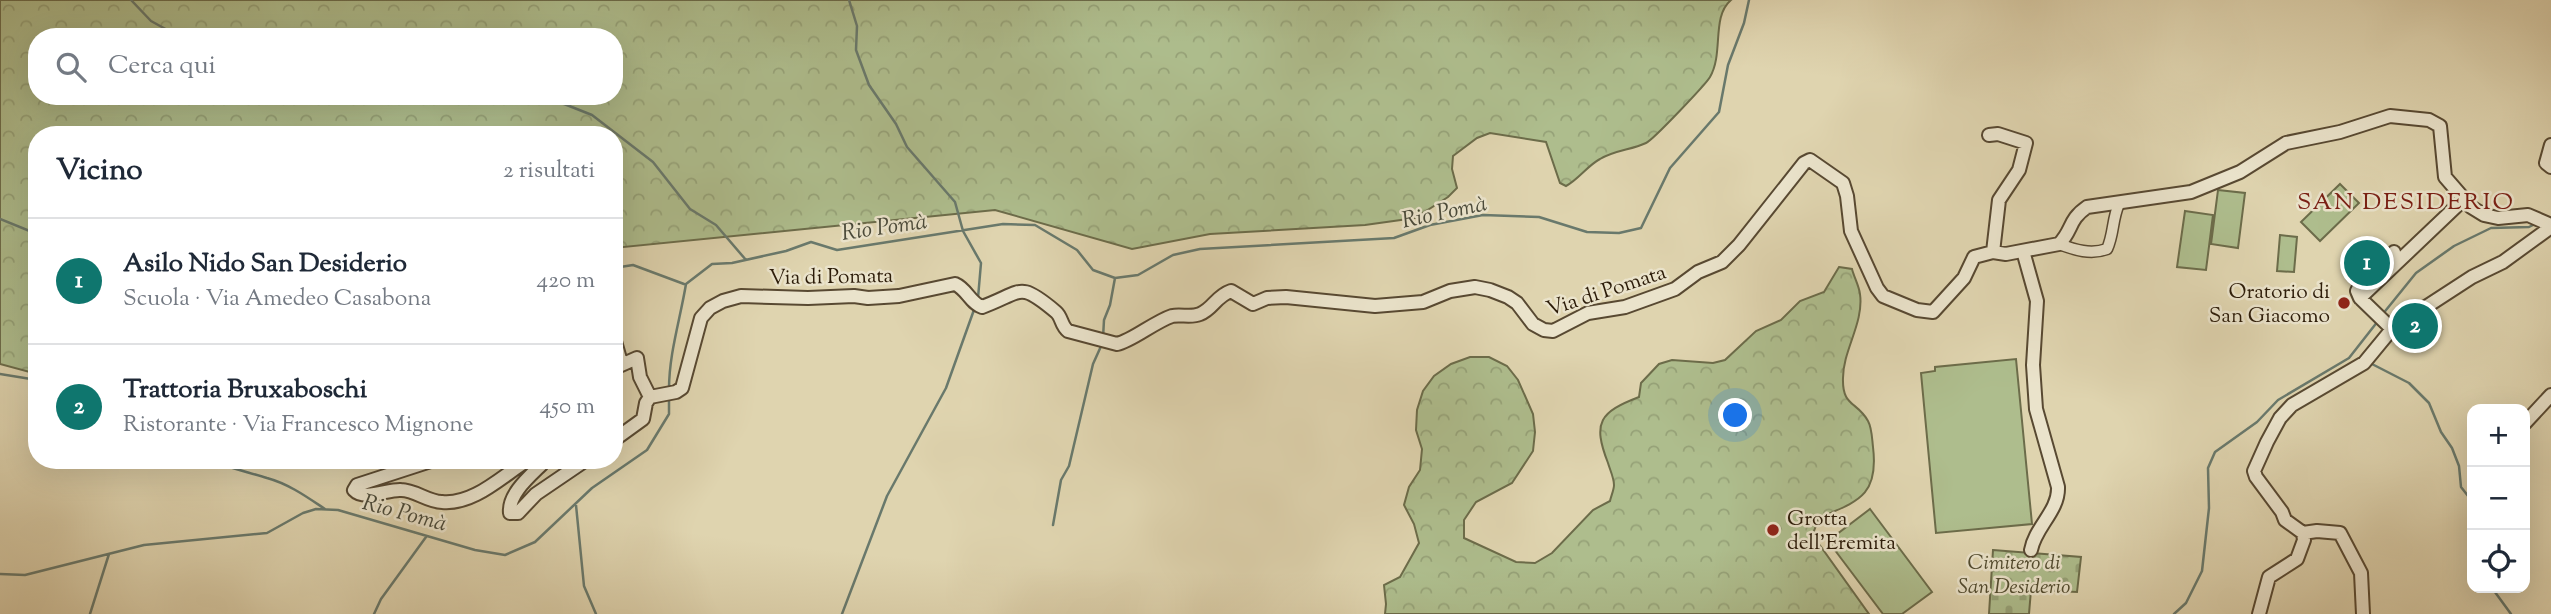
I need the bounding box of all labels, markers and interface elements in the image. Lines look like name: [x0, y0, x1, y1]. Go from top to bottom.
search box: [28, 28, 623, 105]
icon: search: [52, 48, 90, 86]
text: Cerca qui: [108, 48, 216, 85]
text: Vicino: [56, 150, 143, 193]
text: 2 risultati: [503, 155, 595, 188]
district label: SAN DESIDERIO: [2297, 186, 2515, 220]
water label: Rio Pomà: [1399, 188, 1490, 239]
water label: Rio Pomà: [839, 206, 929, 251]
pin: 1: [2344, 237, 2390, 289]
text: Asilo Nido San Desiderio: [123, 246, 407, 283]
street label: Via di Pomata: [1543, 258, 1671, 325]
street label: Via di Pomata: [769, 262, 894, 294]
text: 1: [75, 265, 83, 298]
text: 420 m: [537, 265, 595, 298]
place label: Oratorio di San Giacomo: [2209, 278, 2330, 332]
text: Scuola · Via Amedeo Casabona: [123, 283, 431, 316]
marker: Oratorio di San Giacomo: [2336, 295, 2352, 311]
pin: 2: [2392, 300, 2438, 352]
text: Trattoria Bruxaboschi: [123, 372, 367, 409]
text: 2: [74, 391, 84, 424]
text: 450 m: [539, 391, 595, 424]
your location: [1718, 398, 1752, 432]
map controls: [2467, 404, 2530, 593]
button: +: [2467, 404, 2530, 467]
text: Ristorante · Via Francesco Mignone: [123, 409, 473, 442]
button: −: [2467, 467, 2530, 530]
water label: Rio Pomà: [358, 487, 450, 542]
place label: Grotta dell'Eremita: [1787, 505, 1896, 559]
marker: Grotta dell'Eremita: [1765, 522, 1781, 538]
button: locate: [2467, 530, 2530, 593]
park label: Cimitero di San Desiderio: [1958, 549, 2070, 603]

